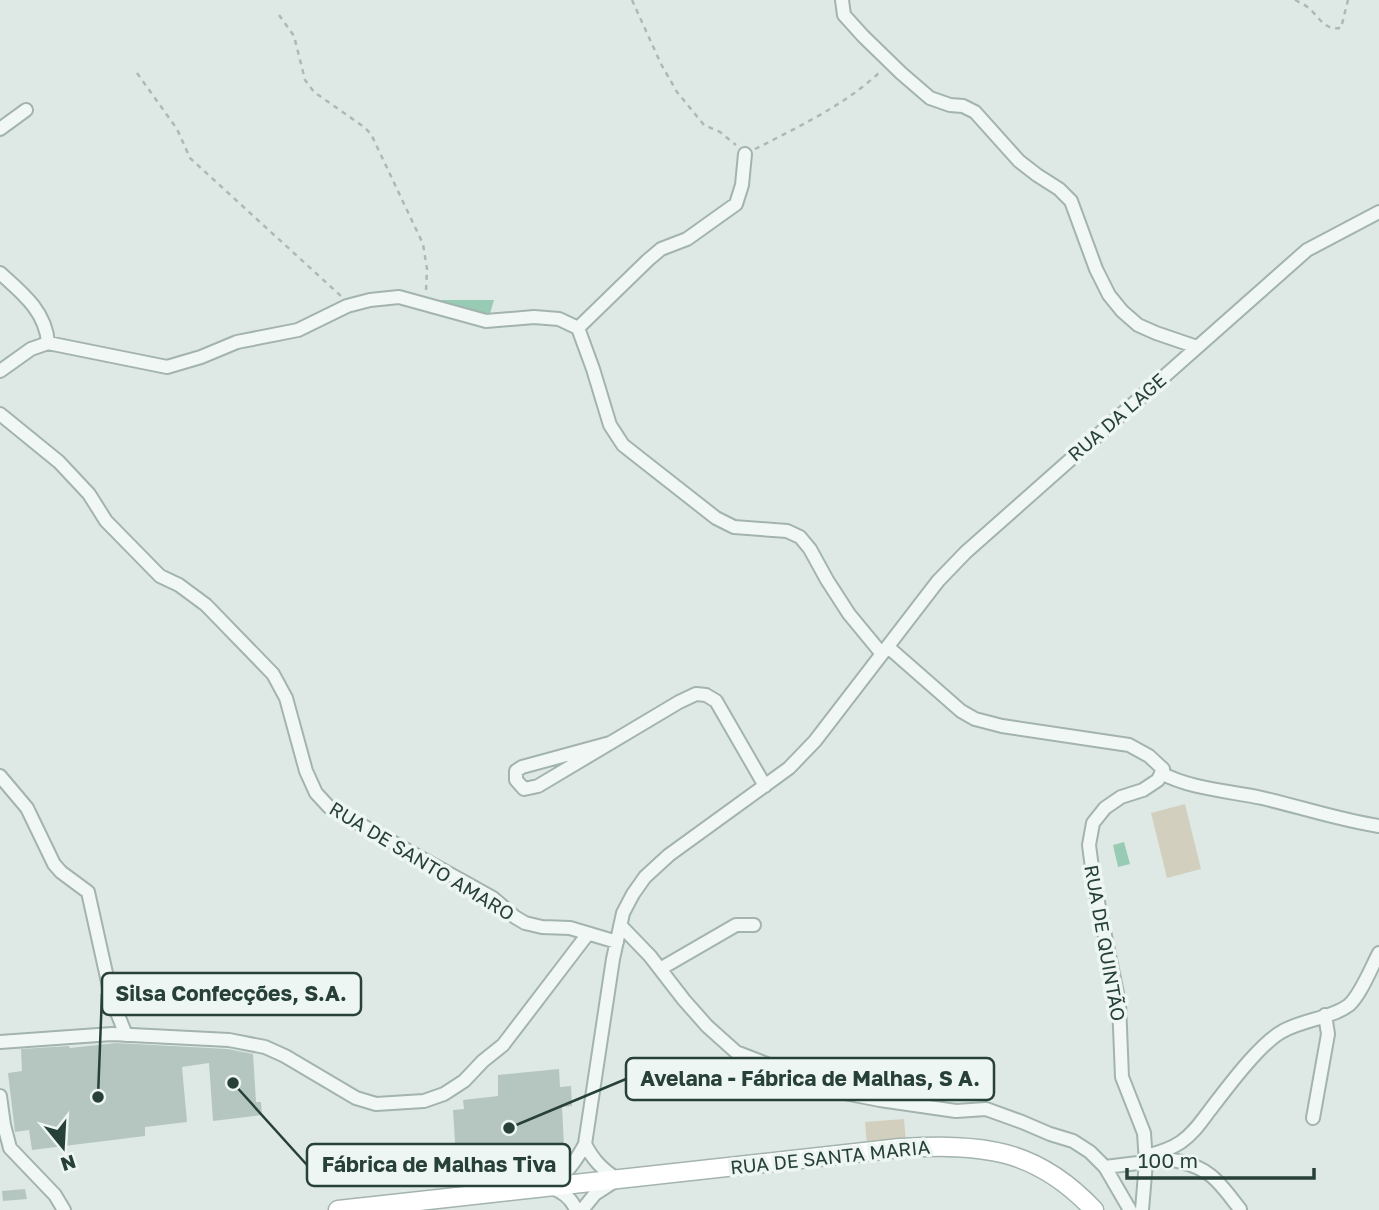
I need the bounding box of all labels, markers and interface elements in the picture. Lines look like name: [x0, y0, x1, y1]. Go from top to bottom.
street label: RUA DA LAGE: [1063, 368, 1171, 466]
street label: RUA DE SANTO AMARO: [326, 796, 519, 925]
street label: RUA DE QUINTÃO: [1080, 863, 1131, 1023]
callout: Silsa Confecções, S.A.: [102, 973, 361, 1015]
text: Silsa Confecções, S.A.: [115, 980, 347, 1006]
callout: Avelana - Fábrica de Malhas, S A.: [626, 1058, 994, 1100]
text: Avelana - Fábrica de Malhas, S A.: [640, 1065, 980, 1091]
north arrow: [28, 1112, 98, 1182]
street label: RUA DE SANTA MARIA: [729, 1135, 931, 1178]
scale bar: [1127, 1136, 1314, 1180]
callout: Fábrica de Malhas Tiva: [307, 1144, 570, 1186]
text: 100 m: [1138, 1147, 1198, 1173]
text: N: [58, 1150, 79, 1177]
text: Fábrica de Malhas Tiva: [322, 1151, 556, 1177]

